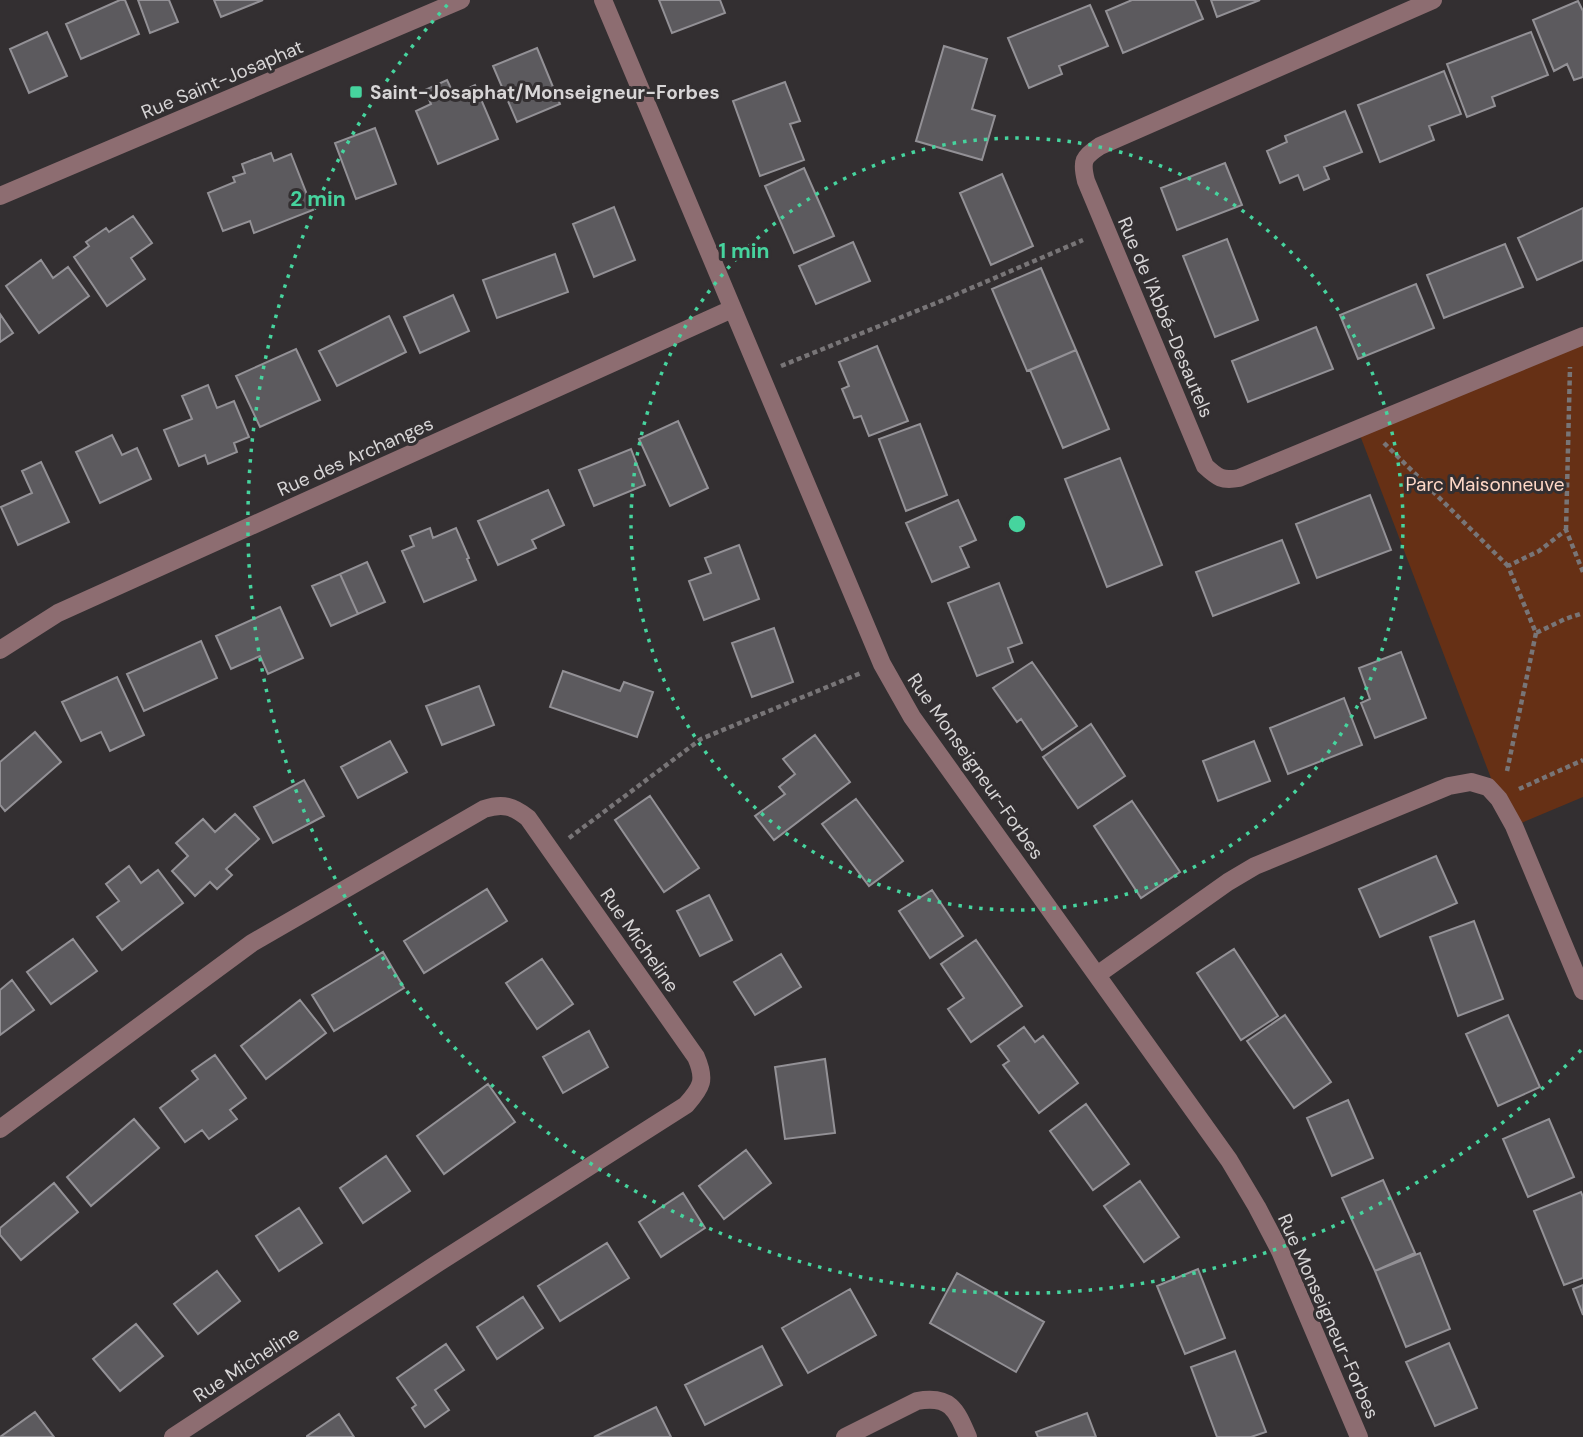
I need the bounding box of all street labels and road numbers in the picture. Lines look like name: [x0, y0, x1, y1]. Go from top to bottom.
street label: Rue Saint-Josaphat: [137, 34, 307, 125]
street label: Rue de l'Abbé-Desautels: [1112, 213, 1219, 421]
street label: Rue des Archanges: [273, 411, 437, 502]
street label: Rue Monseigneur-Forbes: [902, 668, 1049, 864]
street label: Rue Micheline: [594, 883, 685, 997]
street label: Rue Monseigneur-Forbes: [1272, 1210, 1385, 1423]
street label: Rue Micheline: [188, 1321, 304, 1408]

